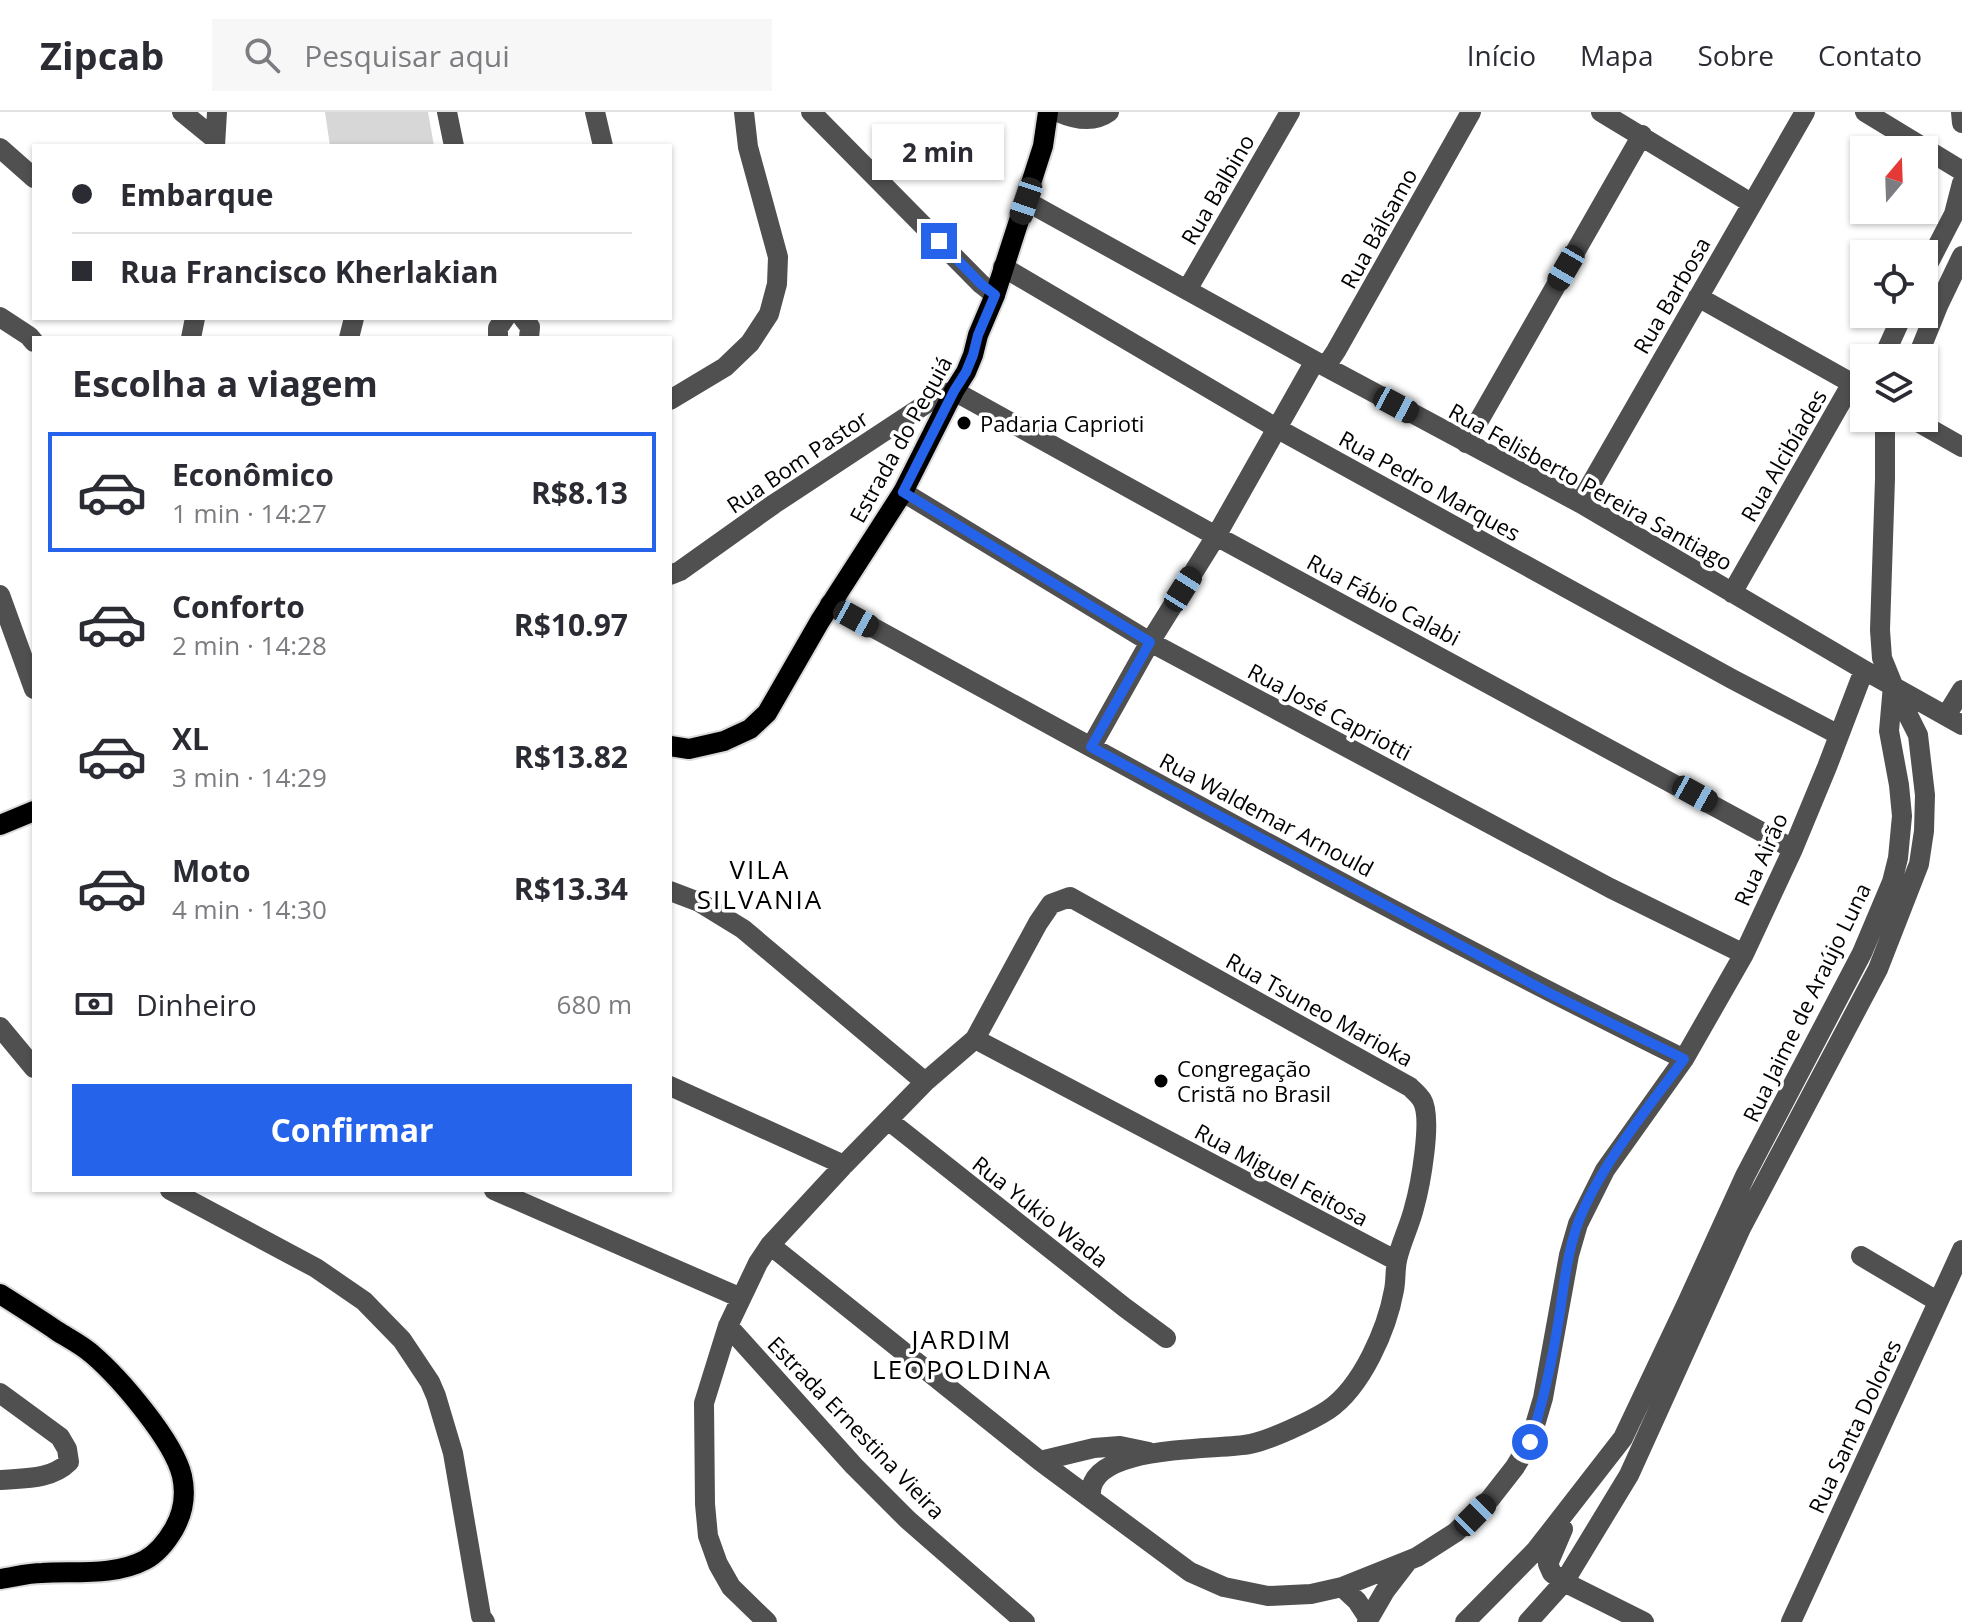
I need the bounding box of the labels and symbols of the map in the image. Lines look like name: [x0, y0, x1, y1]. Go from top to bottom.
callout: 2 min: [873, 125, 1005, 181]
street label: Rua Balbino: [1173, 128, 1261, 250]
north arrow: [1850, 136, 1938, 224]
street label: Rua Bálsamo: [1333, 162, 1423, 294]
car: [1007, 174, 1045, 228]
route end: [921, 223, 957, 259]
street label: Rua Barbosa: [1626, 231, 1716, 359]
car: [1544, 241, 1588, 295]
street label: Estrada do Pequiá: [842, 350, 958, 528]
car: [1369, 383, 1423, 427]
street label: Rua Alcibíades: [1733, 383, 1833, 527]
street label: Rua Felisberto Pereira Santiago: [1444, 395, 1738, 577]
street label: Rua Bom Pastor: [720, 403, 874, 519]
place label: Padaria Caprioti: [980, 408, 1144, 438]
marker: Padaria Caprioti: [955, 414, 973, 432]
street label: Rua Pedro Marques: [1334, 423, 1526, 547]
street label: Rua Fábio Calabi: [1302, 546, 1466, 652]
car: [1160, 562, 1206, 616]
car: [829, 597, 883, 641]
street label: Rua José Capriotti: [1243, 655, 1417, 767]
street label: Rua Waldemar Arnould: [1155, 745, 1379, 883]
car: [1668, 772, 1722, 816]
street label: Rua Airão: [1726, 808, 1794, 910]
district label: VILA SILVANIA: [697, 851, 823, 917]
street label: Rua Jaime de Araújo Luna: [1735, 877, 1877, 1127]
street label: Rua Tsuneo Marioka: [1221, 945, 1419, 1073]
place label: Congregação Cristã no Brasil: [1177, 1053, 1331, 1108]
marker: Congregação Cristã no Brasil: [1152, 1072, 1170, 1090]
street label: Rua Miguel Feitosa: [1190, 1116, 1374, 1232]
street label: Rua Yukio Wada: [967, 1148, 1115, 1274]
district label: JARDIM LEOPOLDINA: [872, 1321, 1052, 1387]
street label: Estrada Ernestina Vieira: [762, 1329, 952, 1525]
street label: Rua Santa Dolores: [1801, 1334, 1907, 1518]
route start: [1512, 1424, 1548, 1460]
car: [1450, 1490, 1500, 1540]

